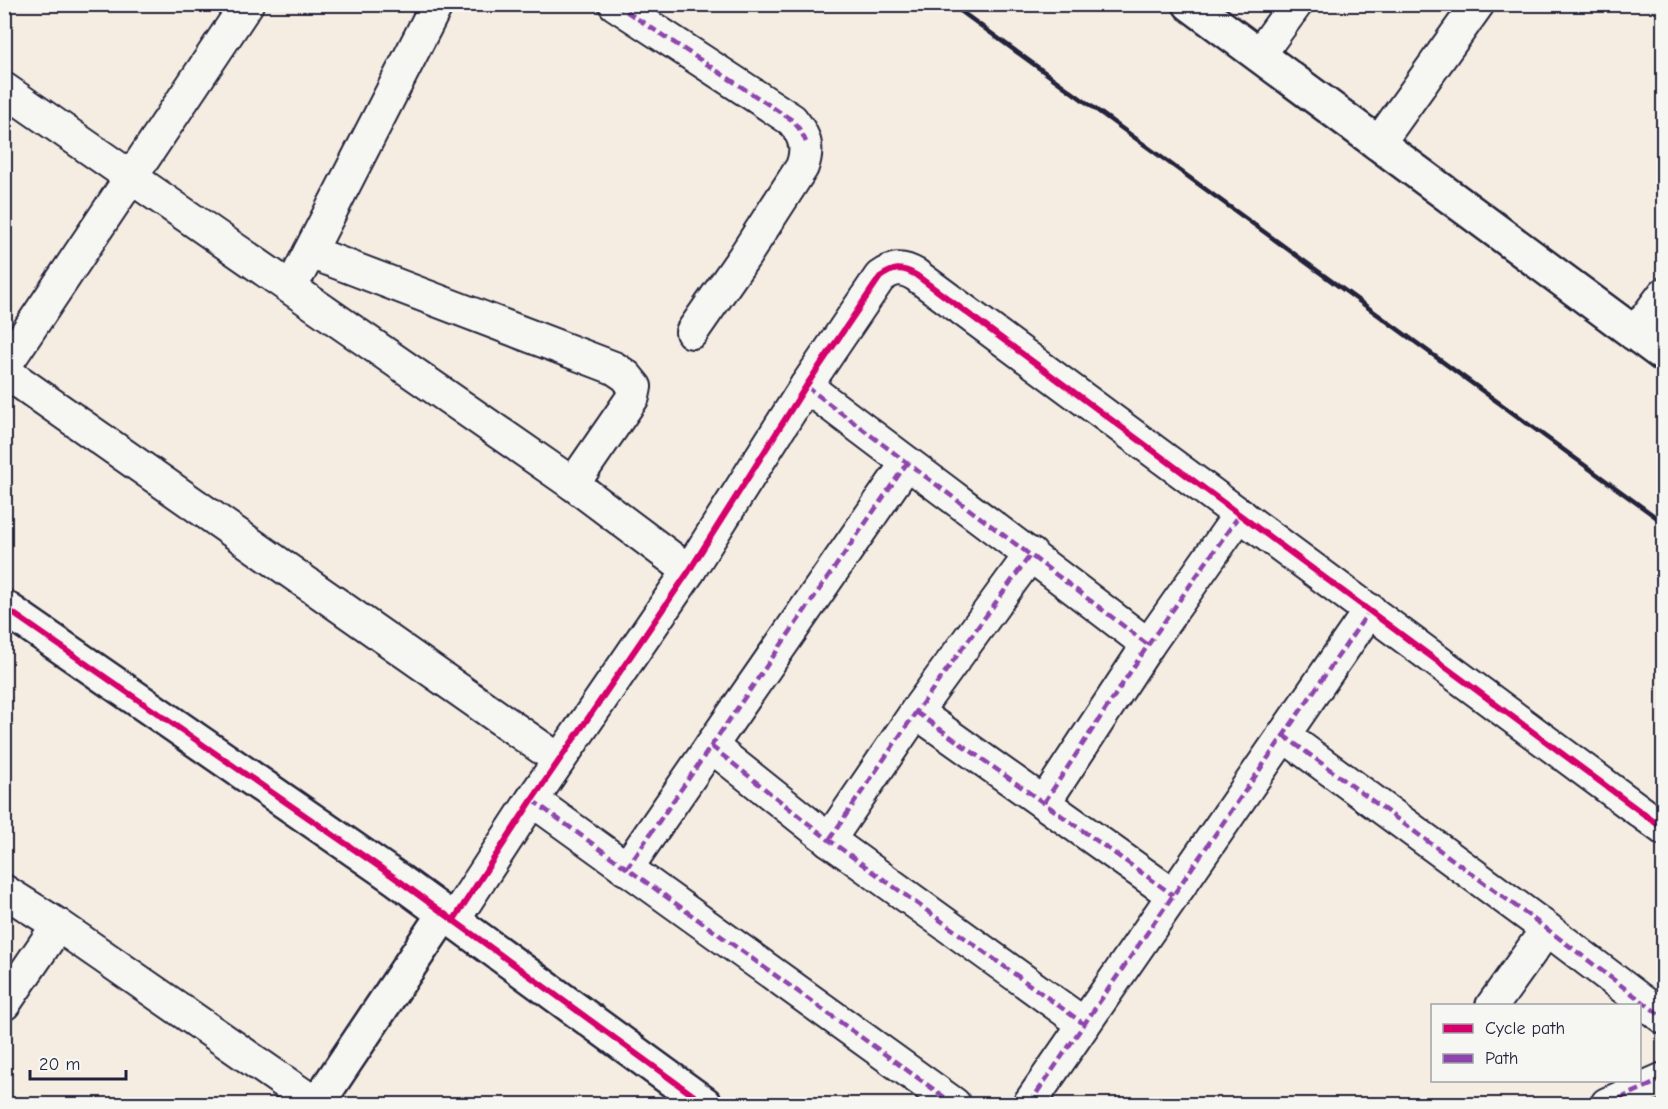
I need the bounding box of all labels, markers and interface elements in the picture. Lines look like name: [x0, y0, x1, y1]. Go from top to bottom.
legend: [1431, 1004, 1641, 1082]
text: Cycle path: [1485, 1018, 1565, 1039]
scale bar: [30, 1043, 126, 1081]
text: Path: [1485, 1048, 1518, 1069]
text: 20 m: [39, 1054, 80, 1075]

